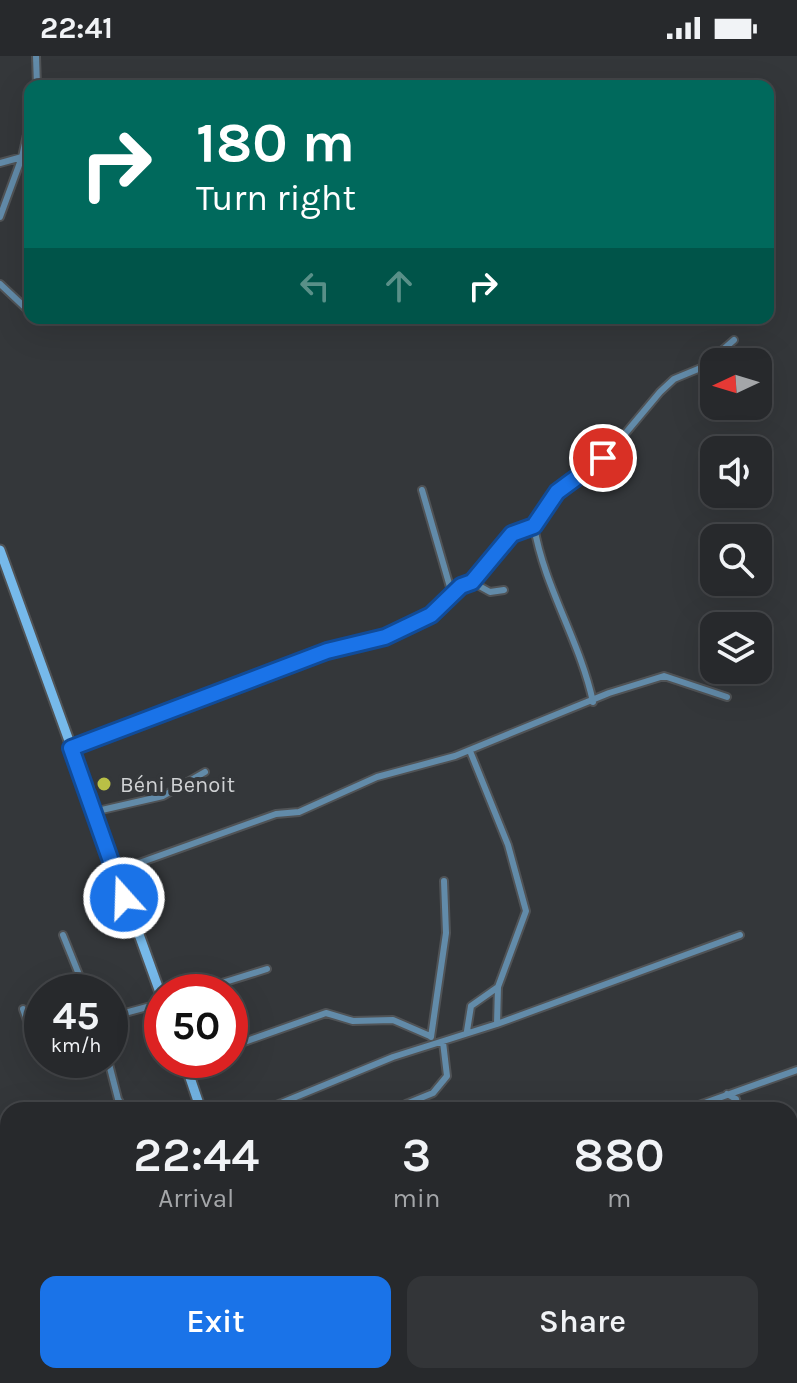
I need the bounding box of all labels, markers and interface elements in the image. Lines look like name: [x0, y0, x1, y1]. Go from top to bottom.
text: 22:41: [40, 10, 113, 46]
text: 180 m: [196, 110, 355, 175]
icon: right: [64, 112, 168, 216]
text: Turn right: [196, 177, 356, 219]
icon: left: [293, 264, 337, 308]
icon: ahead: [377, 264, 421, 308]
icon: right: [461, 264, 505, 308]
north arrow: [700, 348, 772, 420]
map controls: [700, 348, 772, 684]
pin: [569, 424, 637, 492]
icon: arrive: [581, 436, 625, 480]
button: sound: [700, 436, 772, 508]
button: search: [700, 524, 772, 596]
button: layers: [700, 612, 772, 684]
place label: Béni Benoit: [120, 772, 235, 798]
marker: Béni Benoit: [95, 775, 113, 793]
position arrow: [82, 856, 166, 940]
speed limit sign: 50: [144, 974, 248, 1078]
text: 45: [52, 992, 100, 1039]
text: km/h: [51, 1034, 101, 1057]
text: 22:44: [133, 1127, 259, 1183]
text: 3: [402, 1127, 431, 1183]
text: 880: [574, 1127, 665, 1183]
text: Arrival: [158, 1183, 234, 1214]
text: min: [393, 1183, 440, 1214]
text: m: [607, 1183, 631, 1214]
button: Exit: [40, 1276, 391, 1368]
button: Share: [407, 1276, 758, 1368]

